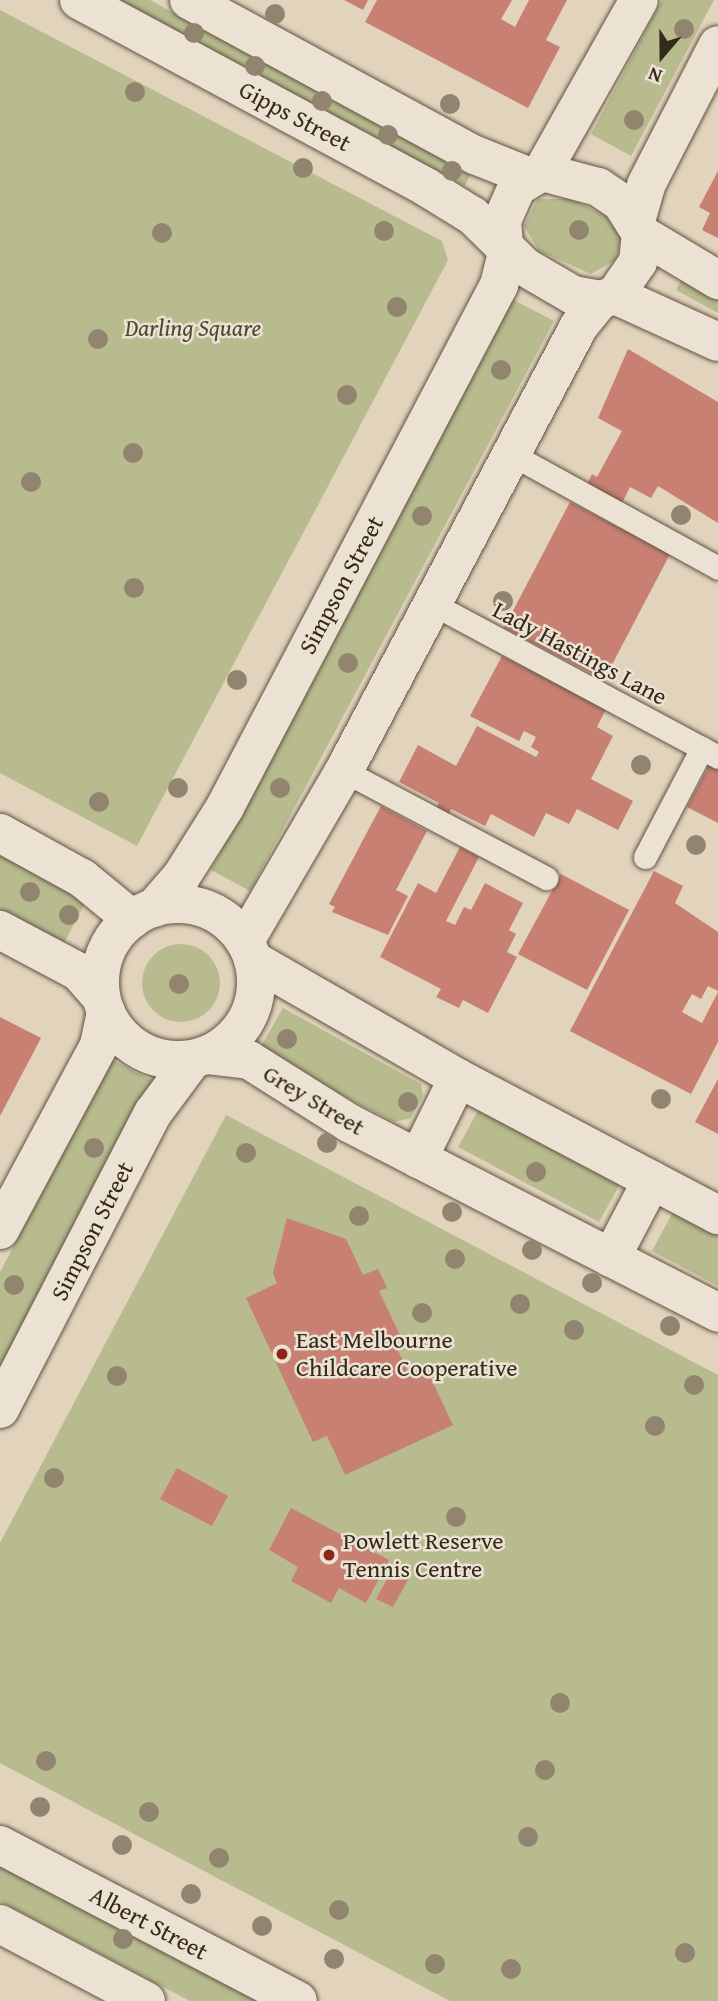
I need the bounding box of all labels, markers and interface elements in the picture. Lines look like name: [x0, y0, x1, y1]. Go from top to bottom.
north arrow: [627, 21, 697, 91]
text: N: [644, 60, 666, 91]
street label: Gipps Street: [234, 75, 356, 157]
park label: Darling Square: [125, 314, 261, 342]
street label: Simpson Street: [293, 511, 389, 659]
street label: Lady Hastings Lane: [488, 595, 672, 711]
street label: Grey Street: [258, 1059, 370, 1141]
street label: Simpson Street: [45, 1157, 139, 1305]
place label: East Melbourne Childcare Cooperative: [296, 1326, 517, 1382]
marker: East Melbourne Childcare Cooperative: [274, 1346, 290, 1362]
place label: Powlett Reserve Tennis Centre: [343, 1527, 503, 1583]
marker: Powlett Reserve Tennis Centre: [321, 1547, 337, 1563]
street label: Albert Street: [85, 1880, 213, 1966]

